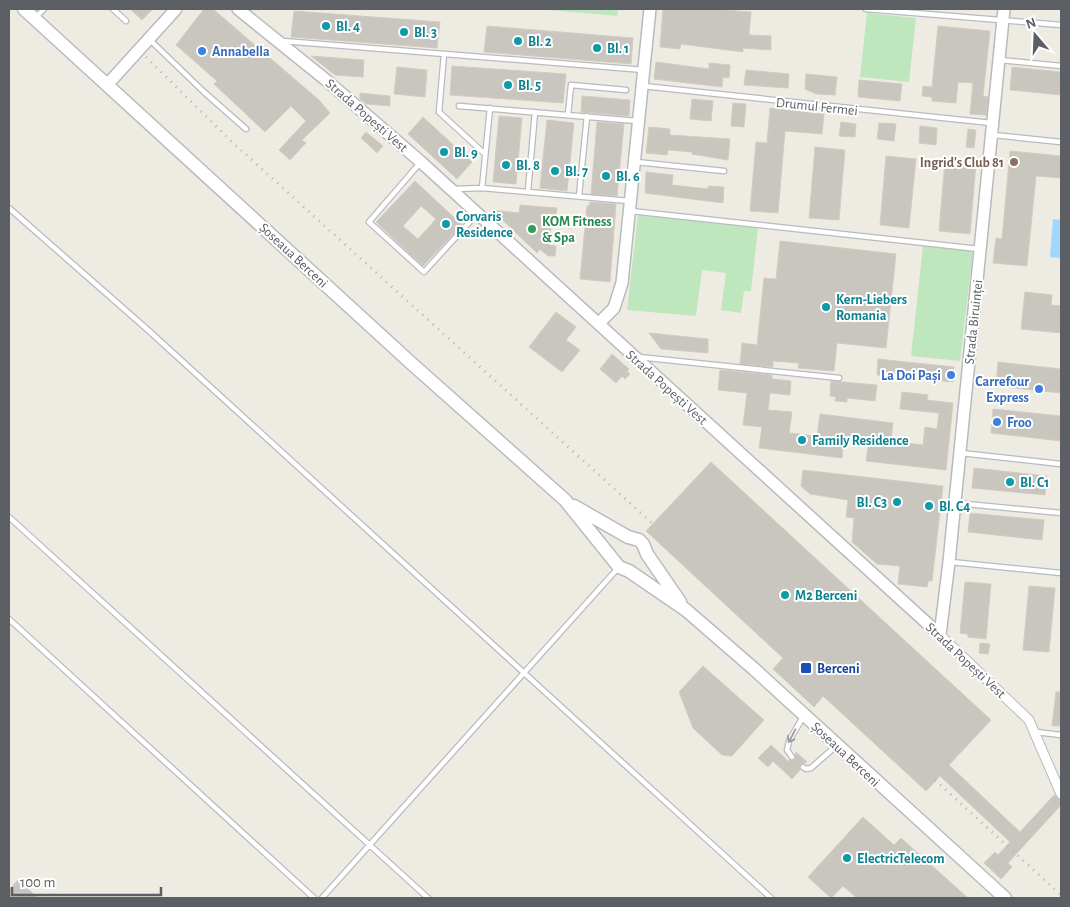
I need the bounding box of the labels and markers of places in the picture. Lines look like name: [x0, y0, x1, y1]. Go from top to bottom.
marker: Bl. 4: [320, 20, 332, 32]
place label: Bl. 4: [336, 20, 360, 34]
marker: Bl. 3: [398, 26, 410, 38]
place label: Bl. 3: [414, 26, 437, 40]
marker: Bl. 2: [512, 35, 524, 47]
place label: Bl. 2: [528, 35, 552, 49]
marker: Bl. 1: [591, 42, 603, 54]
place label: Bl. 1: [607, 42, 629, 56]
marker: Annabella: [196, 45, 208, 57]
place label: Annabella: [212, 45, 270, 59]
marker: Bl. 5: [502, 79, 514, 91]
place label: Bl. 5: [518, 79, 541, 93]
marker: Bl. 9: [438, 146, 450, 158]
place label: Bl. 9: [454, 146, 478, 160]
place label: Ingrid's Club 81: [920, 156, 1004, 170]
marker: Ingrid's Club 81: [1008, 156, 1020, 168]
marker: Bl. 8: [500, 159, 512, 171]
place label: Bl. 8: [516, 159, 540, 173]
marker: Bl. 7: [549, 165, 561, 177]
place label: Bl. 7: [565, 165, 588, 179]
marker: Bl. 6: [600, 170, 612, 182]
place label: Bl. 6: [616, 170, 640, 184]
place label: Corvaris Residence: [456, 210, 513, 240]
place label: KOM Fitness & Spa: [542, 215, 612, 245]
marker: Corvaris Residence: [440, 218, 452, 230]
marker: KOM Fitness & Spa: [526, 223, 538, 235]
place label: Kern-Liebers Romania: [836, 293, 907, 323]
marker: Kern-Liebers Romania: [820, 301, 832, 313]
place label: La Doi Pași: [881, 369, 941, 384]
marker: La Doi Pași: [945, 369, 957, 381]
place label: Carrefour Express: [975, 375, 1029, 405]
marker: Carrefour Express: [1033, 383, 1045, 395]
marker: Froo: [991, 416, 1003, 428]
place label: Froo: [1007, 416, 1032, 430]
marker: Family Residence: [796, 434, 808, 446]
place label: Family Residence: [812, 434, 909, 448]
marker: Bl. C1: [1004, 476, 1016, 488]
place label: Bl. C1: [1020, 476, 1049, 490]
place label: Bl. C3: [857, 496, 887, 510]
marker: Bl. C3: [891, 496, 903, 508]
marker: Bl. C4: [923, 500, 935, 512]
place label: Bl. C4: [939, 500, 970, 514]
marker: M2 Berceni: [779, 589, 791, 601]
place label: M2 Berceni: [795, 589, 857, 603]
marker: Berceni: [799, 661, 813, 675]
place label: Berceni: [817, 662, 860, 676]
marker: ElectricTelecom: [841, 852, 853, 864]
place label: ElectricTelecom: [857, 852, 944, 866]

